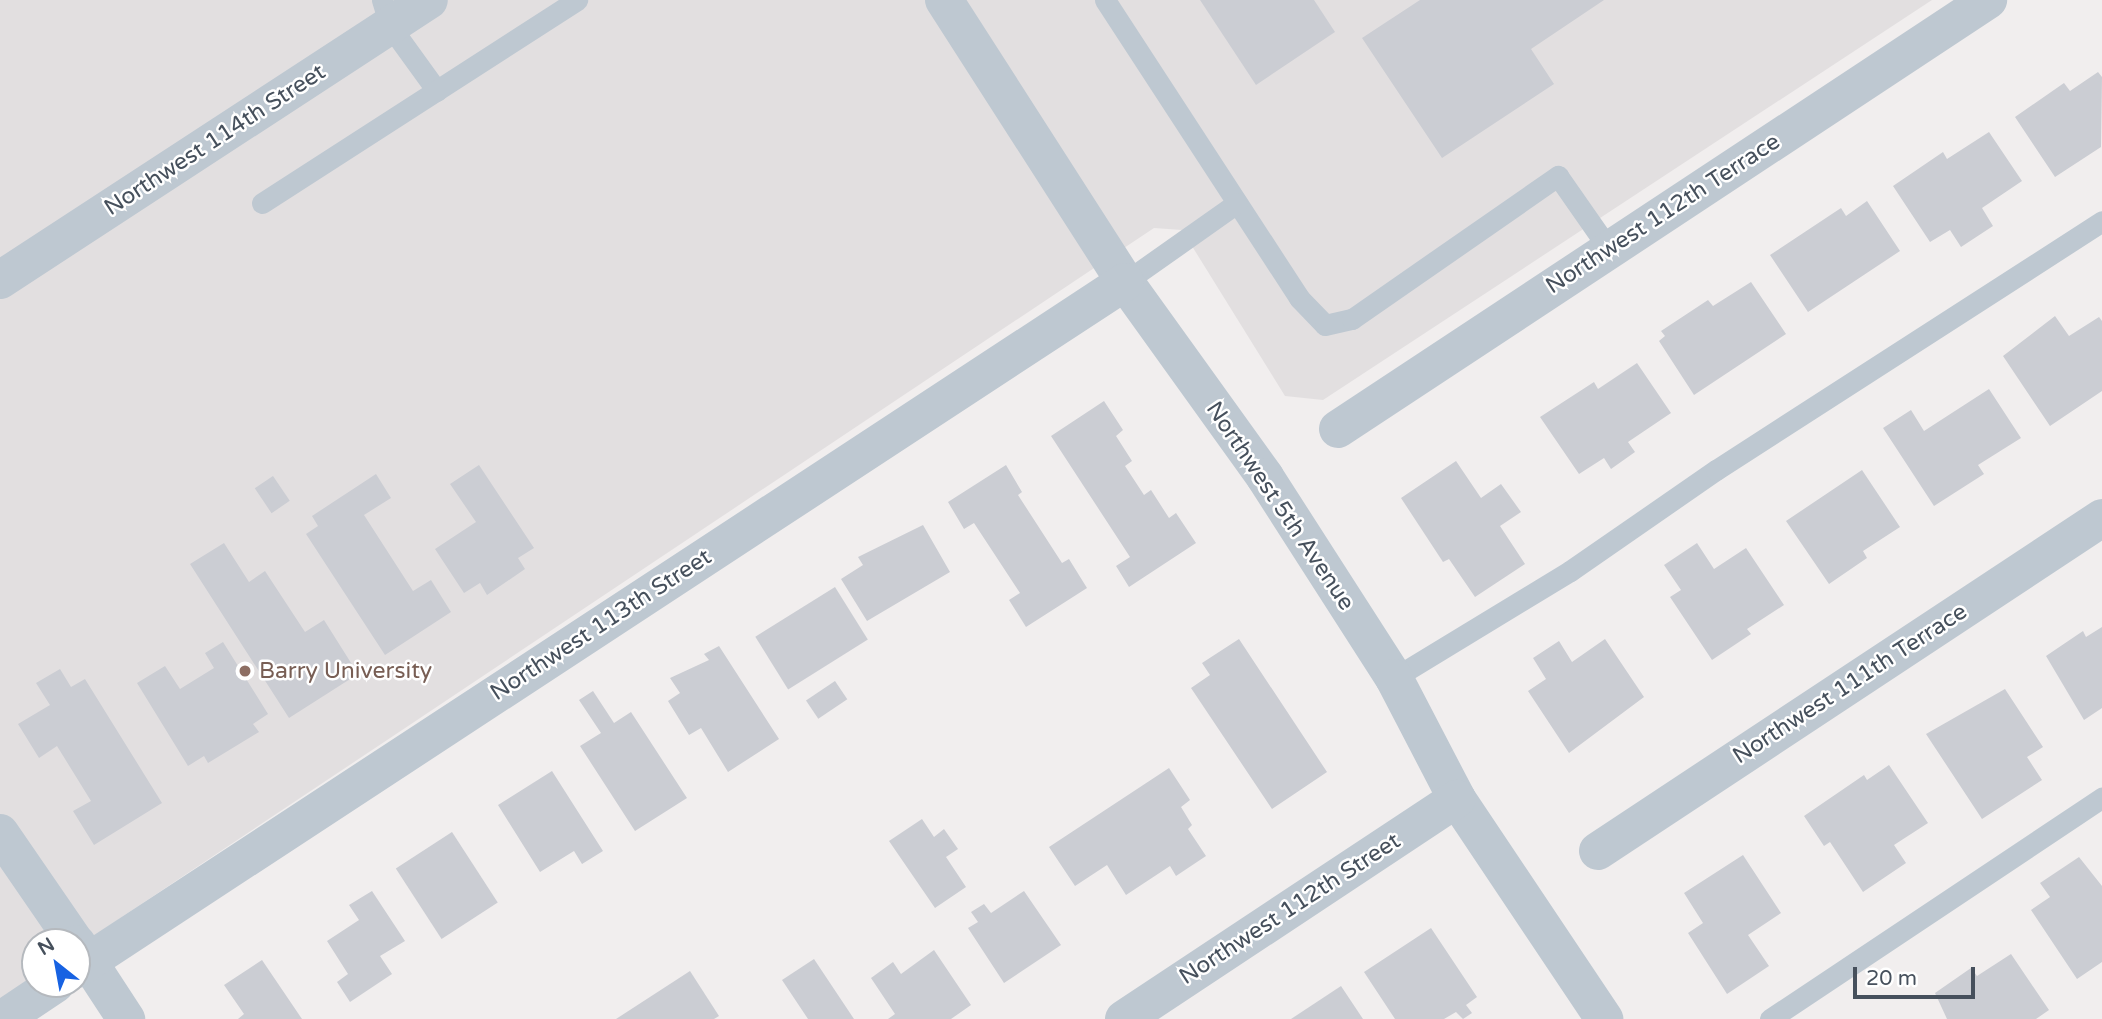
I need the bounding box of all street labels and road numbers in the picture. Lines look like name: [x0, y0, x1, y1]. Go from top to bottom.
street label: Northwest 114th Street: [99, 58, 331, 222]
street label: Northwest 112th Terrace: [1541, 128, 1785, 300]
street label: Northwest 5th Avenue: [1200, 396, 1360, 616]
street label: Northwest 113th Street: [485, 543, 717, 707]
street label: Northwest 111th Terrace: [1728, 598, 1972, 770]
street label: Northwest 112th Street: [1174, 827, 1406, 991]

